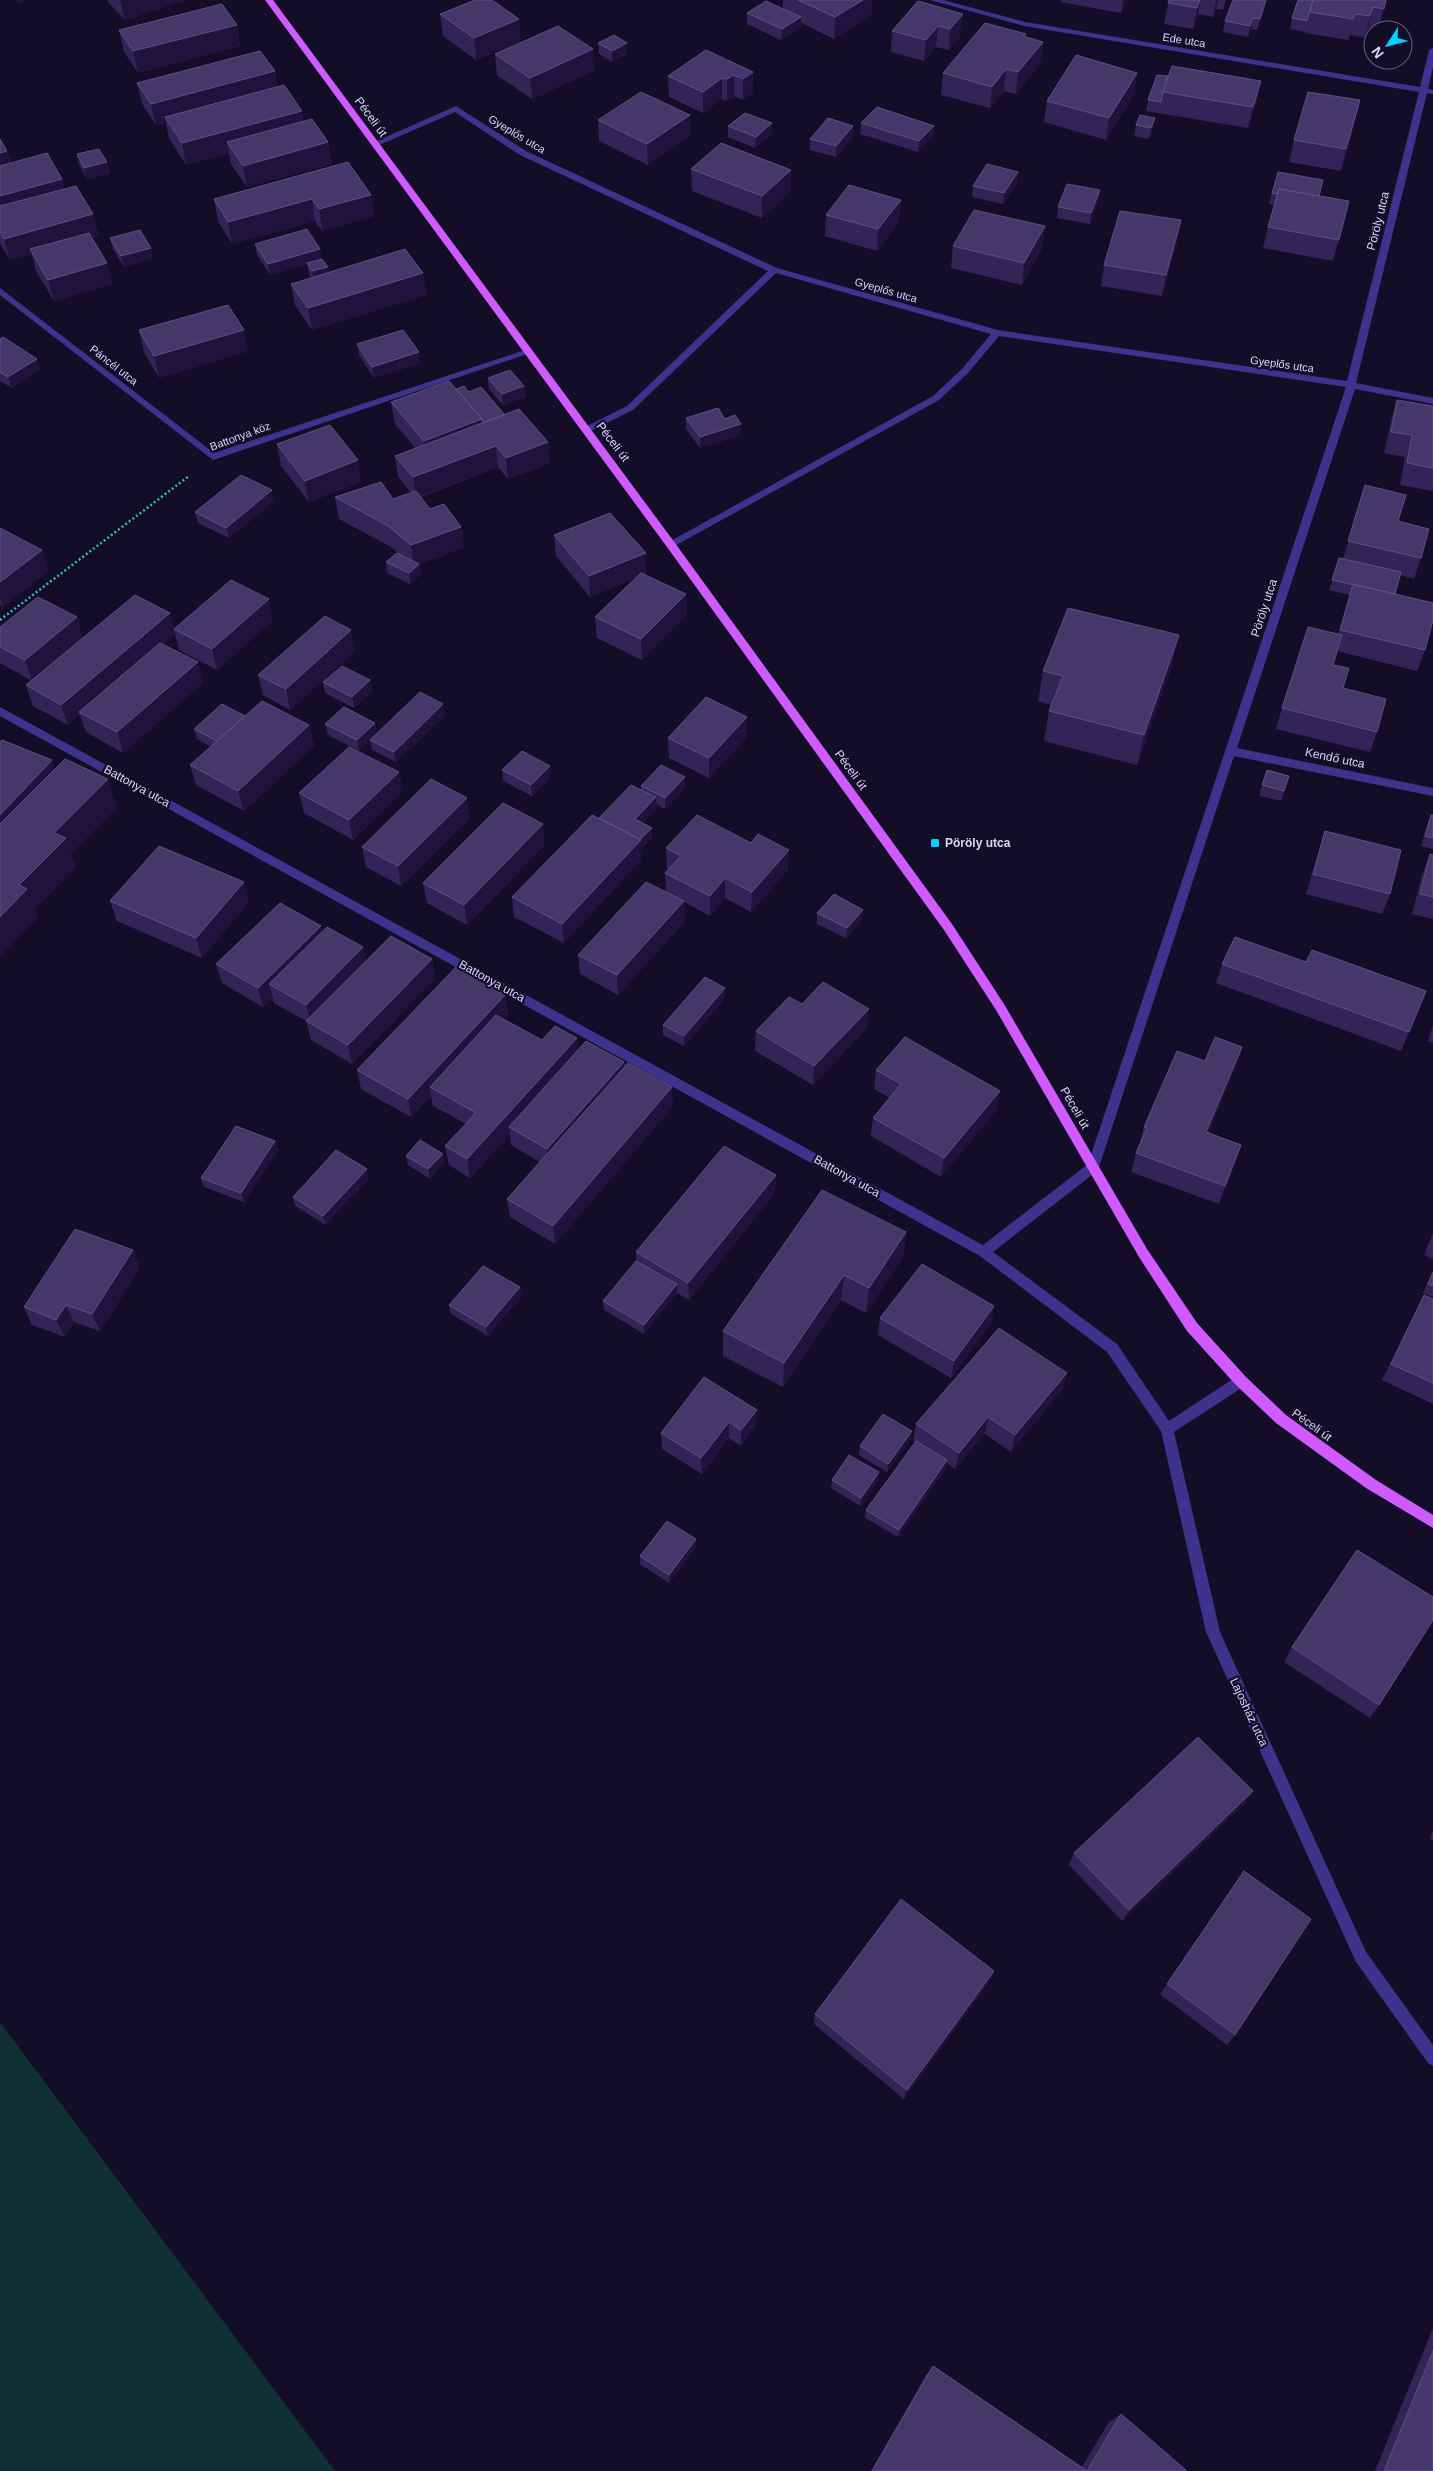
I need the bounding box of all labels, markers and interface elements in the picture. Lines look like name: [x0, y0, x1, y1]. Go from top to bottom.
north arrow: [1363, 20, 1413, 70]
street label: Ede utca: [1162, 31, 1207, 49]
text: N: [1368, 44, 1387, 61]
street label: Péceli út: [352, 94, 391, 140]
street label: Gyeplős utca: [486, 112, 548, 156]
street label: Pöröly utca: [1364, 190, 1392, 252]
street label: Gyeplős utca: [853, 275, 919, 305]
street label: Páncél utca: [88, 343, 141, 388]
street label: Gyeplős utca: [1249, 354, 1315, 375]
street label: Battonya köz: [208, 419, 272, 453]
street label: Péceli út: [594, 419, 633, 465]
street label: Pöröly utca: [1248, 577, 1280, 639]
street label: Kendő utca: [1304, 745, 1366, 771]
street label: Péceli út: [832, 747, 871, 793]
street label: Battonya utca: [102, 762, 173, 810]
place label: Pöröly utca: [945, 836, 1011, 850]
marker: Pöröly utca: [929, 837, 941, 849]
street label: Battonya utca: [457, 957, 528, 1005]
street label: Péceli út: [1057, 1085, 1093, 1132]
street label: Battonya utca: [812, 1152, 883, 1200]
street label: Péceli út: [1289, 1406, 1335, 1445]
street label: Lajosház utca: [1227, 1675, 1271, 1749]

